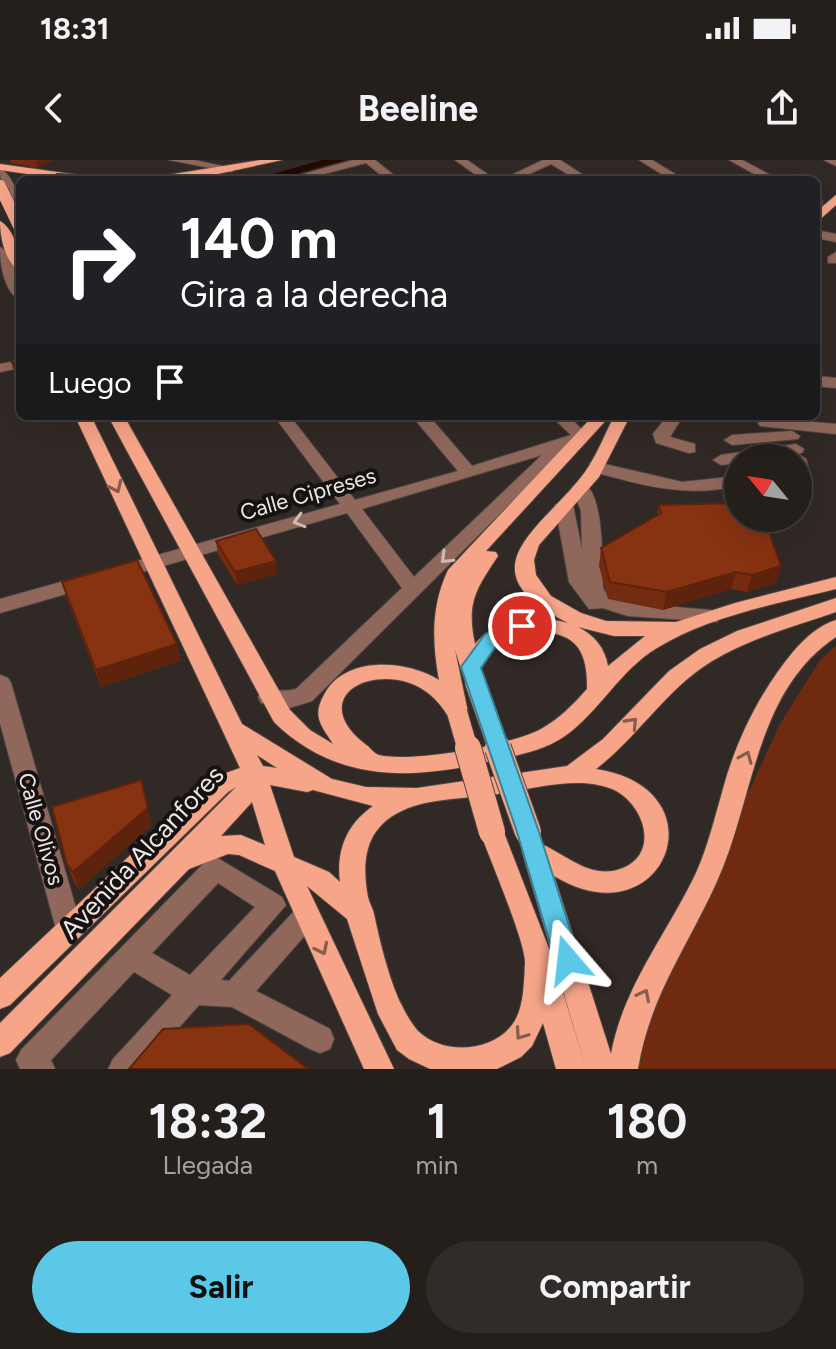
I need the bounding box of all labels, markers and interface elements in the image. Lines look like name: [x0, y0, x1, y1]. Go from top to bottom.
text: 18:31: [40, 10, 109, 47]
icon: back: [32, 86, 76, 130]
icon: share: [760, 86, 804, 130]
text: Beeline: [358, 87, 478, 130]
text: 140 m: [180, 205, 338, 272]
icon: right: [48, 208, 152, 312]
text: Gira a la derecha: [180, 273, 448, 316]
icon: arrive: [148, 360, 192, 404]
text: Luego: [48, 364, 132, 401]
north arrow: [724, 444, 812, 532]
map controls: [724, 444, 812, 532]
street label: Calle Cipreses: [237, 462, 379, 526]
one-way arrow: [106, 478, 122, 493]
one-way arrow: [292, 512, 306, 528]
one-way arrow: [441, 549, 455, 563]
pin: [488, 592, 556, 660]
icon: arrive: [500, 604, 544, 648]
one-way arrow: [622, 718, 637, 732]
one-way arrow: [736, 751, 752, 765]
street label: Avenida Alcanfores: [54, 759, 230, 945]
street label: Calle Olivos: [12, 770, 70, 888]
position arrow: [526, 918, 610, 1002]
one-way arrow: [312, 941, 328, 956]
one-way arrow: [634, 989, 649, 1003]
one-way arrow: [516, 1025, 531, 1039]
text: 18:32: [149, 1092, 267, 1150]
text: 1: [427, 1092, 447, 1150]
text: 180: [607, 1092, 687, 1150]
text: Llegada: [163, 1149, 253, 1181]
text: min: [416, 1149, 458, 1181]
text: m: [636, 1149, 658, 1181]
button: Salir: [32, 1241, 410, 1333]
button: Compartir: [426, 1241, 804, 1333]

